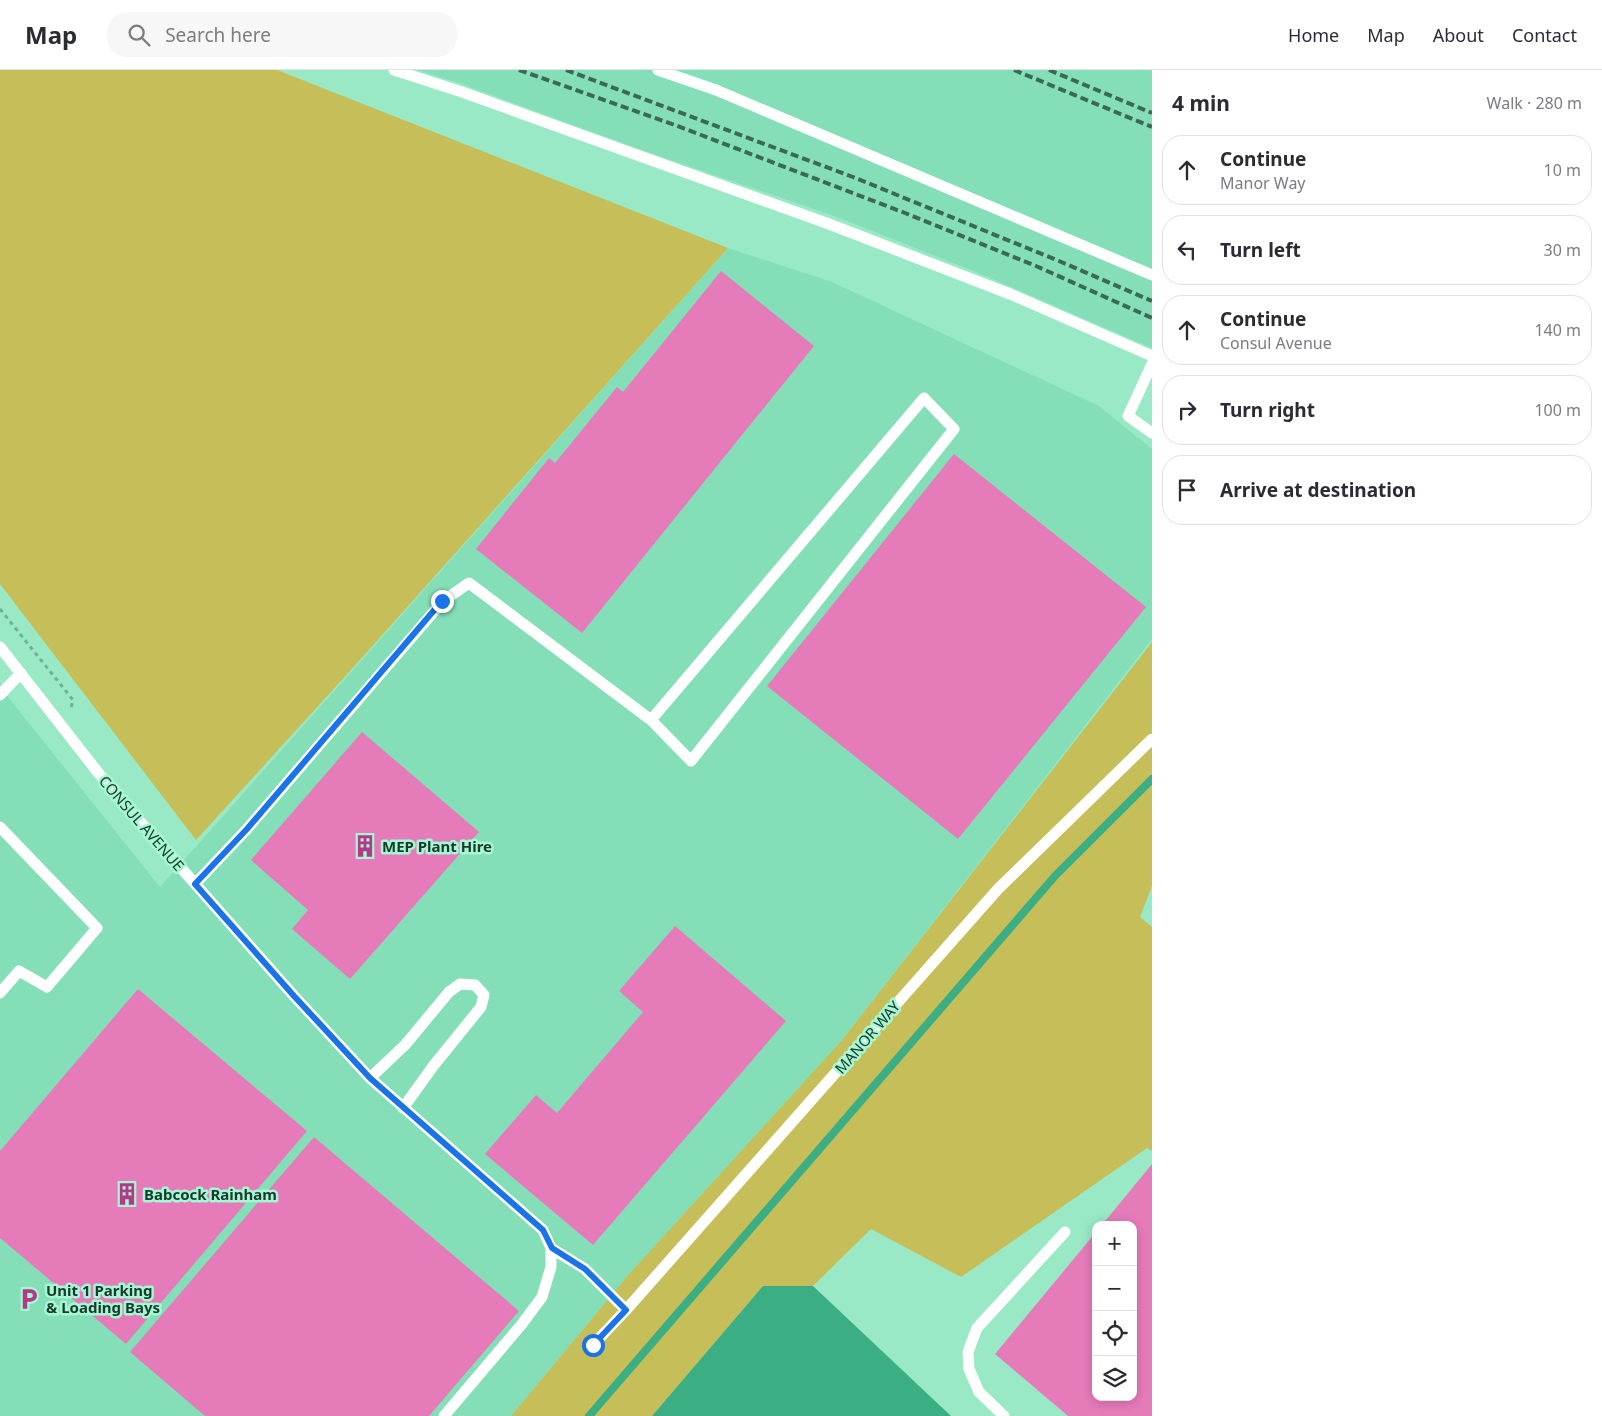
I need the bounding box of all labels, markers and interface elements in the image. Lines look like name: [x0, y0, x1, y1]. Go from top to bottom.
search box: [107, 12, 457, 57]
text: Map: [25, 18, 77, 51]
icon: search: [125, 21, 153, 49]
text: Search here: [165, 22, 271, 48]
text: Home: [1288, 23, 1339, 47]
text: Map: [1367, 23, 1405, 47]
text: About: [1433, 23, 1484, 47]
text: Contact: [1512, 23, 1577, 47]
text: 4 min: [1172, 89, 1230, 117]
text: Walk · 280 m: [1487, 92, 1582, 114]
text: Continue: [1220, 146, 1306, 172]
icon: ahead: [1173, 156, 1201, 184]
text: 10 m: [1544, 159, 1581, 181]
text: Manor Way: [1220, 172, 1306, 194]
icon: left: [1173, 236, 1201, 264]
text: Turn left: [1220, 237, 1301, 263]
text: 30 m: [1544, 239, 1581, 261]
text: Continue: [1220, 306, 1306, 332]
icon: ahead: [1173, 316, 1201, 344]
text: 140 m: [1534, 319, 1581, 341]
text: Consul Avenue: [1220, 332, 1332, 354]
icon: right: [1173, 396, 1201, 424]
text: Turn right: [1220, 397, 1315, 423]
text: 100 m: [1534, 399, 1581, 421]
icon: arrive: [1173, 476, 1201, 504]
text: Arrive at destination: [1220, 477, 1416, 503]
route end: [431, 590, 454, 613]
street label: CONSUL AVENUE: [95, 771, 189, 875]
building icon: MEP Plant Hire: [352, 833, 378, 859]
place label: MEP Plant Hire: [382, 836, 492, 856]
street label: MANOR WAY: [830, 996, 904, 1078]
building icon: Babcock Rainham: [114, 1181, 140, 1207]
place label: Babcock Rainham: [144, 1184, 277, 1204]
map controls: [1092, 1221, 1137, 1401]
button: +: [1092, 1221, 1137, 1266]
button: −: [1092, 1266, 1137, 1311]
place label: Unit 1 Parking & Loading Bays: [46, 1280, 160, 1317]
parking icon: Unit 1 Parking & Loading Bays: [16, 1286, 42, 1312]
button: locate: [1092, 1311, 1137, 1356]
route start: [582, 1334, 605, 1357]
button: layers: [1092, 1356, 1137, 1401]

